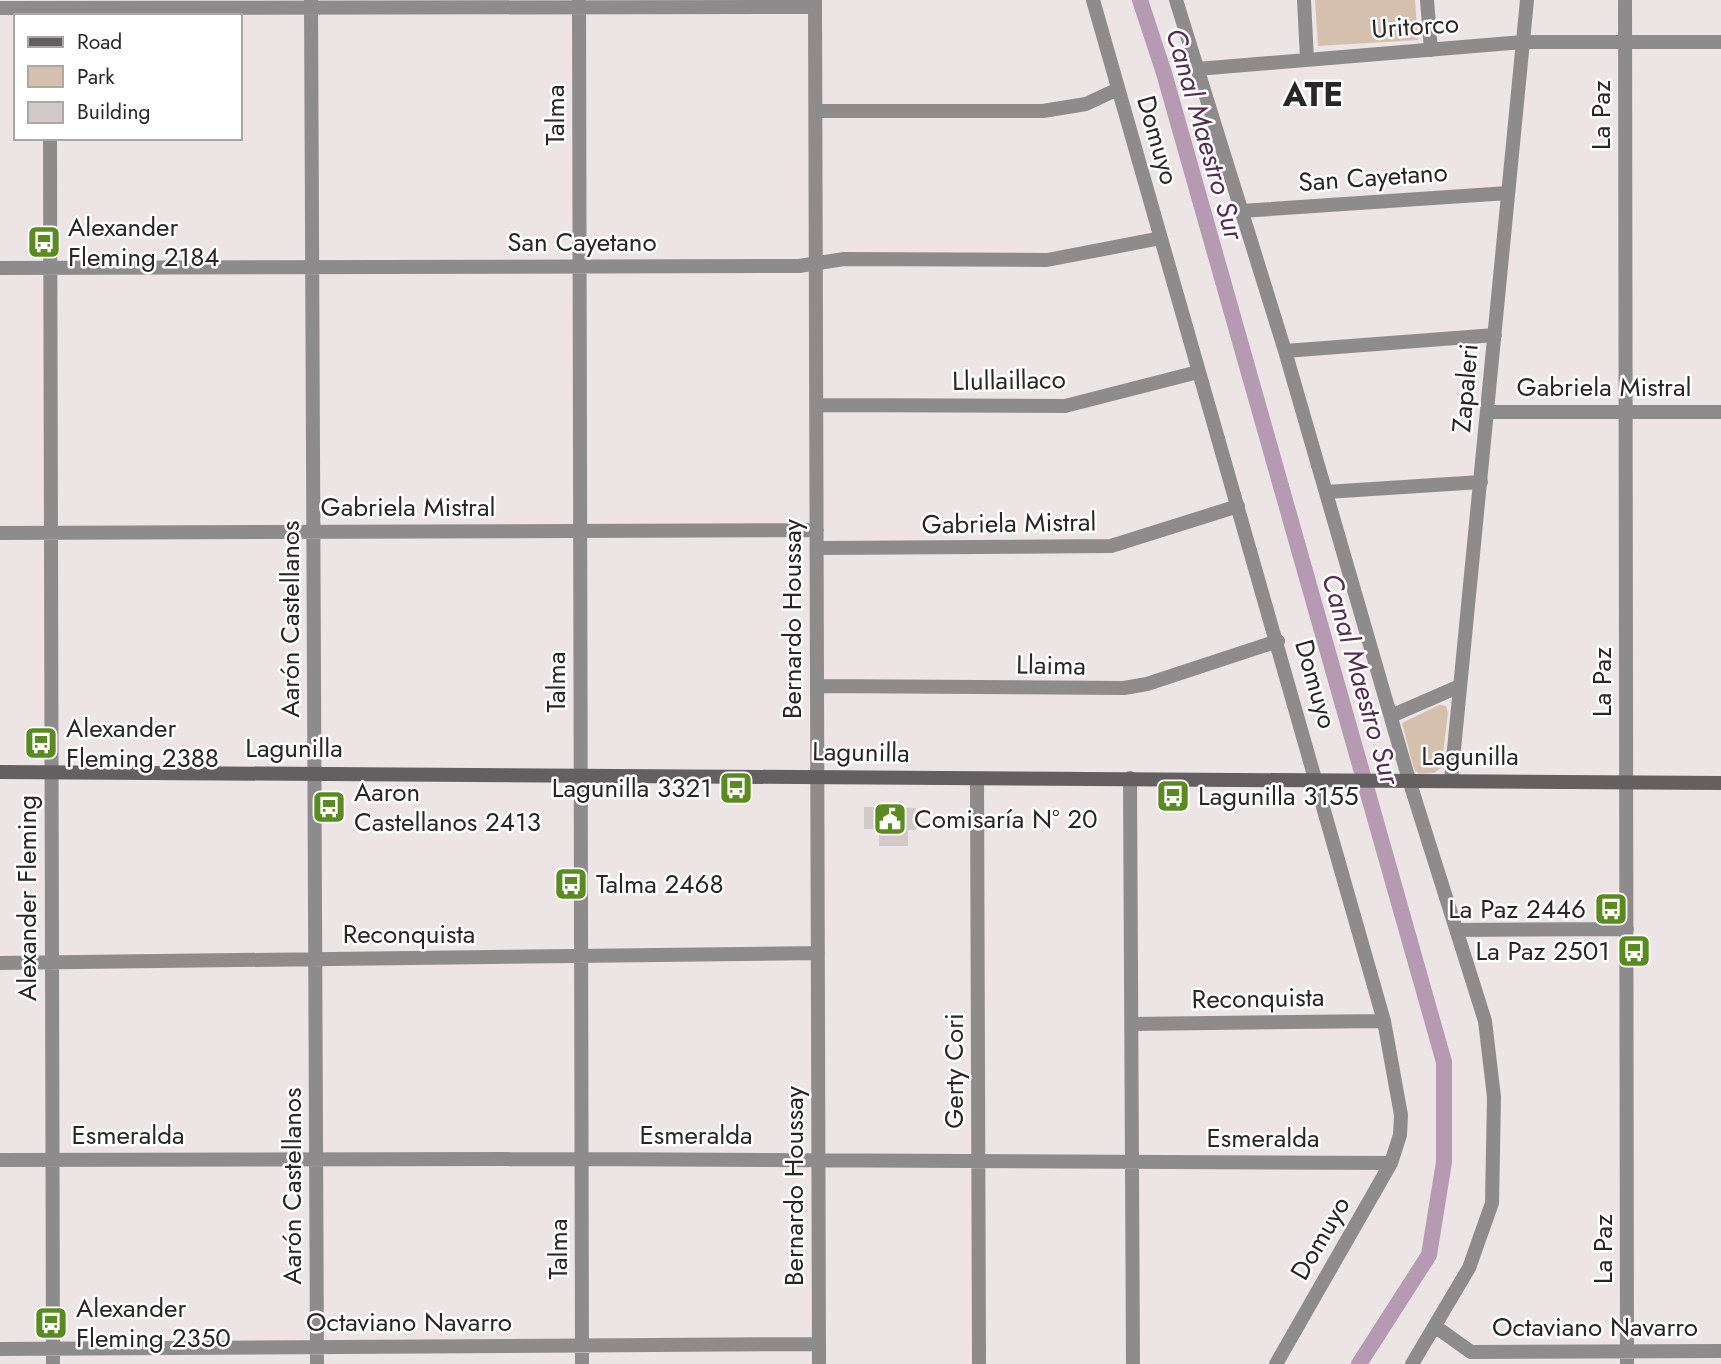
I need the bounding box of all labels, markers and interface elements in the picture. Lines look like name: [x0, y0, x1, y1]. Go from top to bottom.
street label: Uritorco: [1370, 4, 1460, 48]
legend: [14, 14, 242, 140]
water label: Canal Maestro Sur: [1155, 24, 1255, 246]
text: Road: [77, 27, 122, 57]
text: Park: [77, 62, 115, 92]
district label: ATE: [1282, 71, 1343, 118]
street label: La Paz: [1582, 80, 1620, 150]
street label: Talma: [536, 85, 574, 145]
street label: Domuyo: [1127, 91, 1189, 189]
text: Building: [77, 97, 150, 127]
street label: San Cayetano: [1297, 153, 1449, 201]
place label: Alexander Fleming 2184: [68, 208, 220, 276]
bus stop icon: Alexander Fleming 2184: [25, 223, 63, 261]
street label: San Cayetano: [507, 223, 657, 261]
street label: Zapaleri: [1442, 342, 1488, 434]
street label: Llullaillaco: [952, 360, 1066, 400]
street label: Gabriela Mistral: [1517, 368, 1691, 406]
street label: Gabriela Mistral: [321, 488, 495, 526]
street label: Gabriela Mistral: [921, 502, 1097, 544]
street label: Bernardo Houssay: [773, 518, 811, 719]
street label: Aarón Castellanos: [271, 520, 309, 718]
water label: Canal Maestro Sur: [1311, 569, 1411, 791]
street label: Domuyo: [1285, 635, 1347, 733]
street label: Llaima: [1016, 645, 1086, 685]
street label: La Paz: [1583, 647, 1621, 717]
street label: Talma: [537, 652, 575, 712]
place label: Alexander Fleming 2388: [66, 709, 219, 777]
bus stop icon: Alexander Fleming 2388: [22, 724, 60, 762]
street label: Lagunilla: [245, 729, 343, 767]
street label: Lagunilla: [812, 732, 910, 772]
street label: Lagunilla: [1421, 737, 1519, 775]
place label: Lagunilla 3321: [552, 769, 712, 807]
bus stop icon: Lagunilla 3321: [717, 769, 755, 807]
place label: Aaron Castellanos 2413: [354, 773, 541, 841]
bus stop icon: Lagunilla 3155: [1154, 777, 1192, 815]
place label: Lagunilla 3155: [1198, 777, 1359, 815]
bus stop icon: Aaron Castellanos 2413: [310, 788, 348, 826]
street label: Alexander Fleming: [8, 795, 46, 1001]
public building icon: Comisaría N° 20: [871, 800, 909, 838]
place label: Comisaría N° 20: [914, 800, 1098, 838]
bus stop icon: Talma 2468: [552, 865, 590, 903]
place label: Talma 2468: [596, 865, 724, 903]
place label: La Paz 2446: [1448, 890, 1586, 928]
bus stop icon: La Paz 2446: [1592, 890, 1630, 928]
street label: Reconquista: [343, 915, 475, 953]
place label: La Paz 2501: [1476, 932, 1610, 970]
bus stop icon: La Paz 2501: [1615, 932, 1653, 970]
street label: Reconquista: [1191, 978, 1325, 1018]
street label: Gerty Cori: [935, 1013, 973, 1129]
street label: Bernardo Houssay: [775, 1085, 813, 1286]
street label: Aarón Castellanos: [273, 1087, 311, 1285]
street label: Esmeralda: [71, 1116, 185, 1154]
street label: Esmeralda: [639, 1116, 753, 1154]
street label: Esmeralda: [1206, 1119, 1320, 1157]
street label: Domuyo: [1281, 1189, 1359, 1287]
street label: La Paz: [1584, 1214, 1622, 1284]
street label: Talma: [539, 1219, 577, 1279]
place label: Alexander Fleming 2350: [76, 1289, 231, 1357]
street label: Octaviano Navarro: [306, 1303, 512, 1341]
bus stop icon: Alexander Fleming 2350: [32, 1304, 70, 1342]
street label: Octaviano Navarro: [1492, 1308, 1698, 1346]

